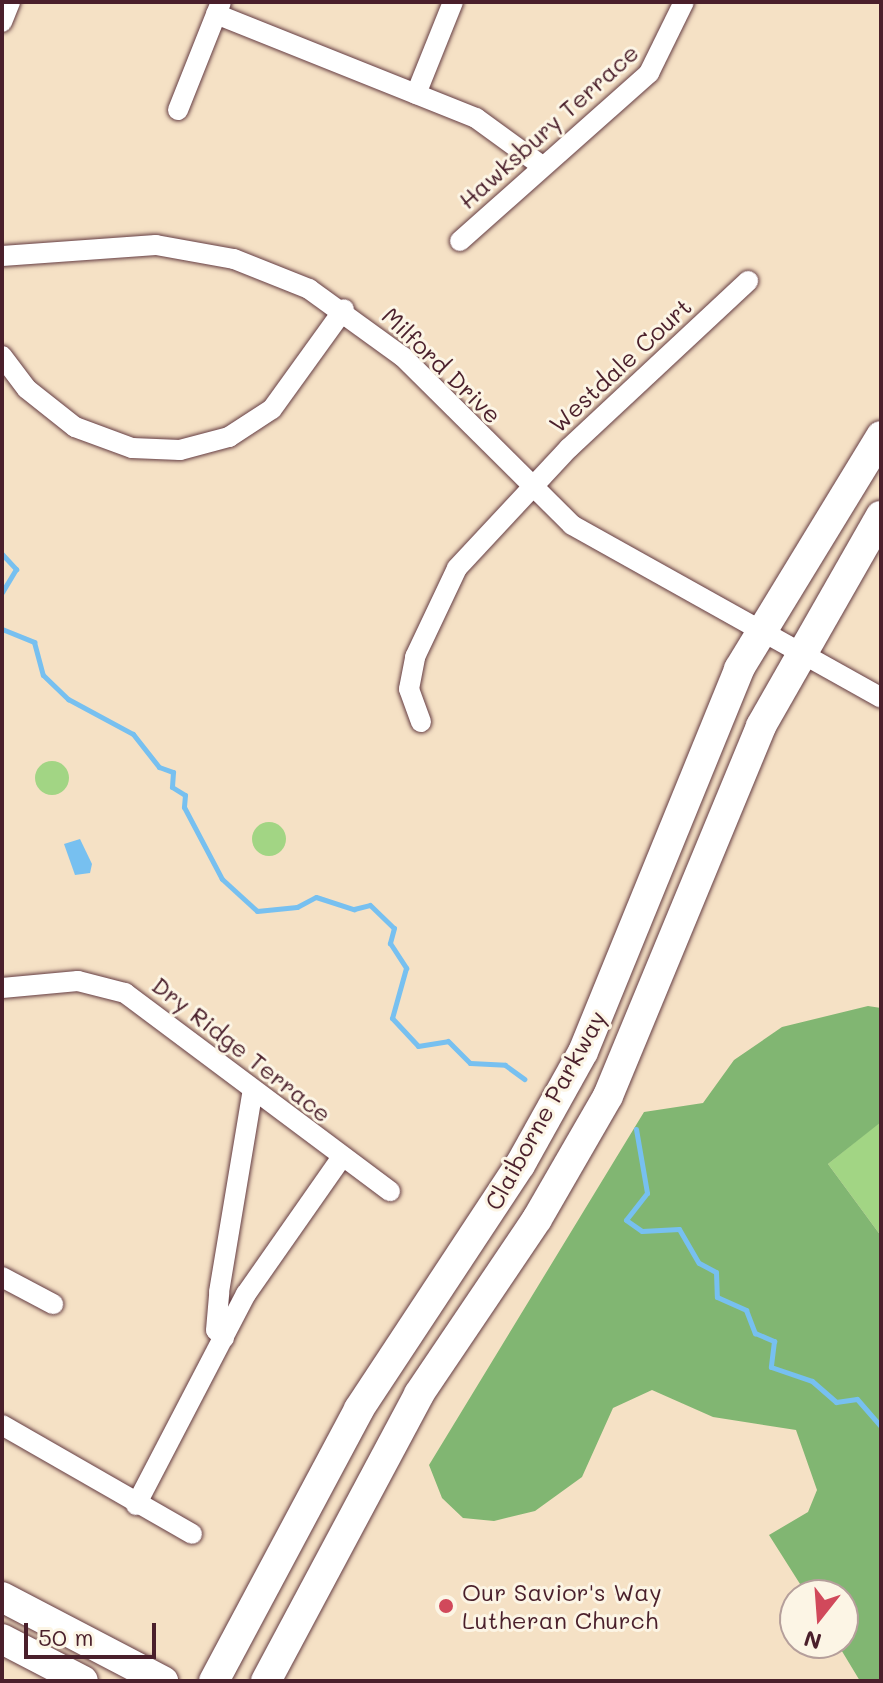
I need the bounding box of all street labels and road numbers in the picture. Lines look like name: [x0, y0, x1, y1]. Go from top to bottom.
street label: Hawksbury Terrace: [452, 38, 644, 214]
street label: Westdale Court: [543, 292, 697, 438]
street label: Milford Drive: [376, 301, 508, 429]
street label: Dry Ridge Terrace: [147, 970, 337, 1128]
street label: Claiborne Parkway: [478, 1005, 612, 1215]

